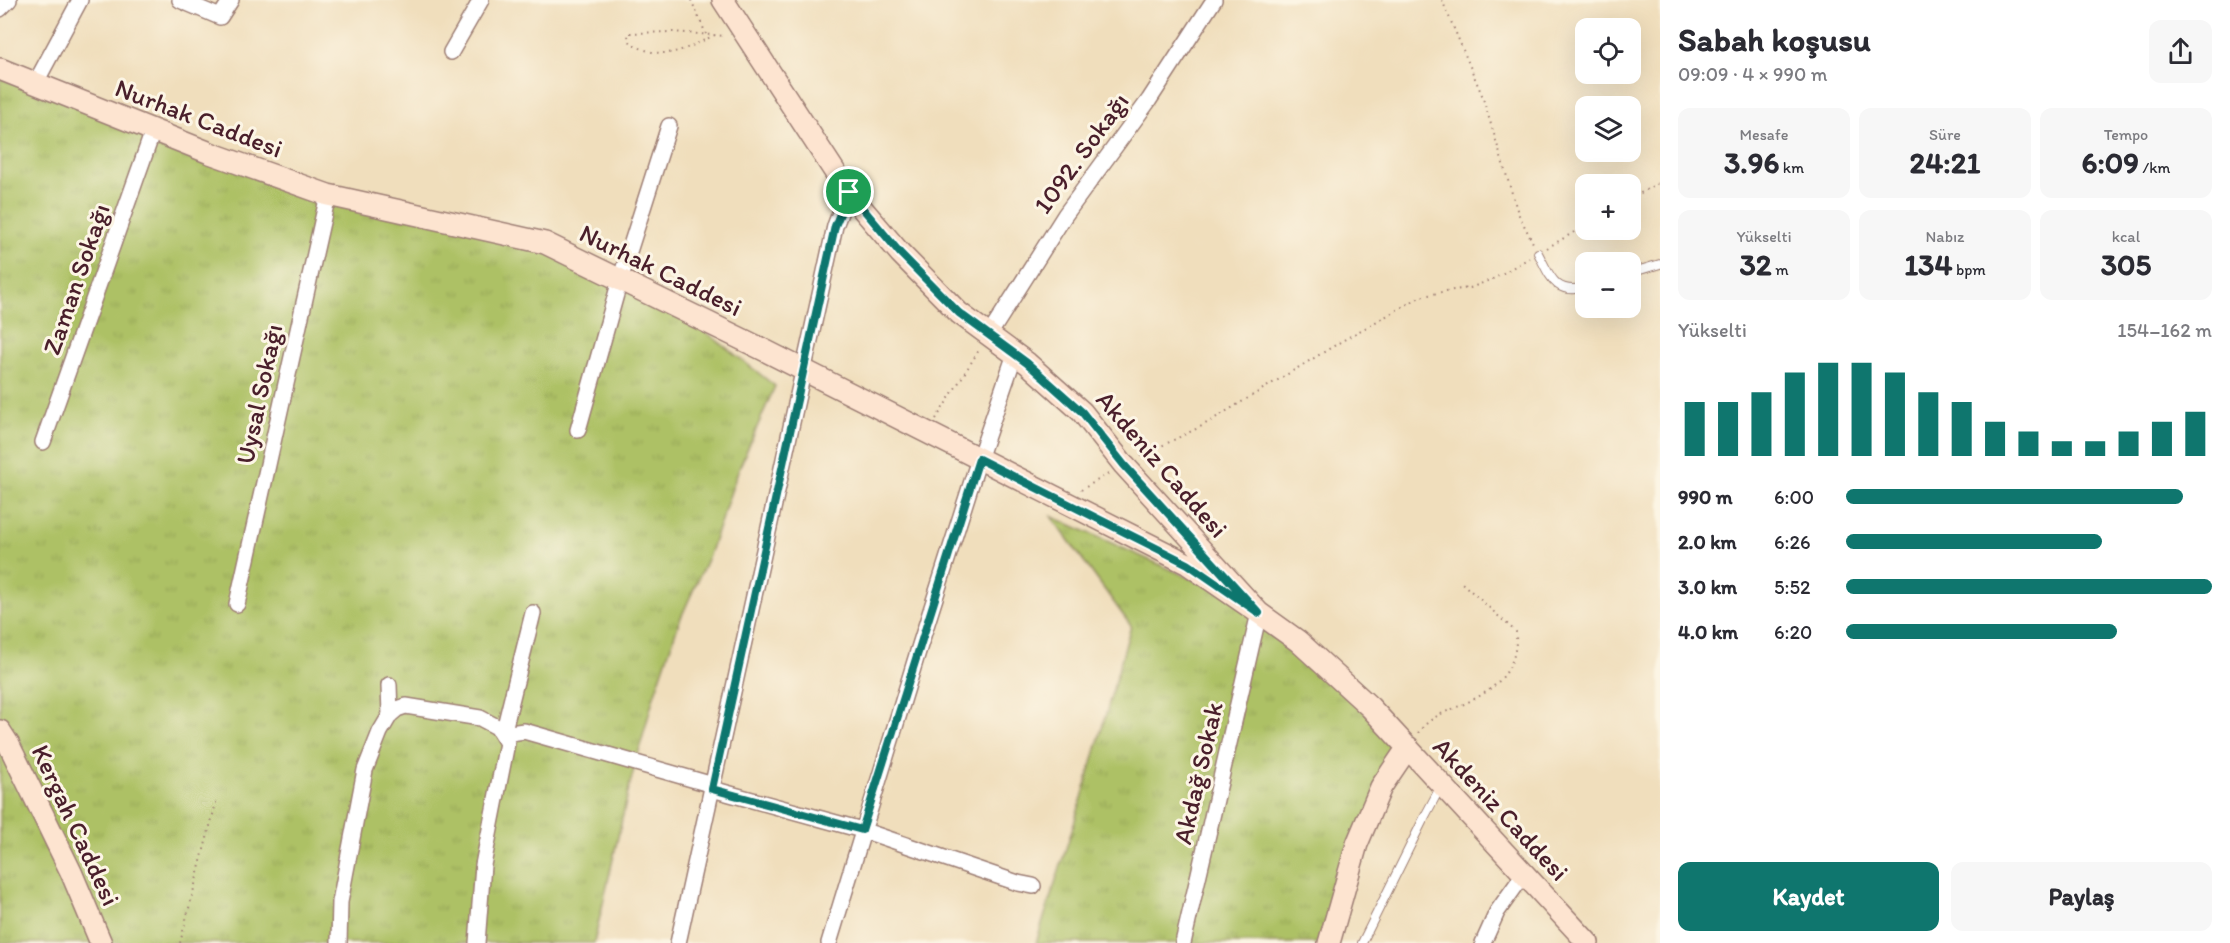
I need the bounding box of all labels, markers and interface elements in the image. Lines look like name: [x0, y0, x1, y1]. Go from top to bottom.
map controls: [1575, 18, 1641, 318]
button: locate: [1575, 18, 1641, 84]
text: Sabah koşusu: [1678, 20, 1871, 59]
button: share: [2149, 20, 2212, 83]
text: 09:09 · 4 × 990 m: [1678, 62, 1828, 86]
street label: Nurhak Caddesi: [111, 71, 287, 165]
street label: 1092. Sokağı: [1026, 86, 1136, 220]
button: layers: [1575, 96, 1641, 162]
text: Mesafe: [1740, 125, 1788, 144]
text: Süre: [1929, 125, 1961, 144]
text: Tempo: [2104, 125, 2148, 144]
text: 3.96: [1724, 144, 1779, 181]
text: 24:21: [1910, 144, 1980, 181]
text: 6:09: [2082, 144, 2139, 181]
text: km: [1779, 158, 1804, 177]
text: /km: [2139, 158, 2170, 177]
pin: [823, 166, 874, 217]
button: +: [1575, 174, 1641, 240]
icon: arrive: [832, 175, 865, 208]
street label: Zaman Sokağı: [35, 199, 117, 359]
street label: Nurhak Caddesi: [575, 217, 747, 323]
text: Yükselti: [1736, 227, 1792, 246]
text: Nabız: [1926, 227, 1964, 246]
text: kcal: [2112, 227, 2140, 246]
text: 32: [1739, 246, 1772, 283]
text: 134: [1904, 246, 1953, 283]
text: 305: [2101, 246, 2151, 283]
button: −: [1575, 252, 1641, 318]
text: m: [1772, 260, 1789, 279]
text: bpm: [1953, 260, 1986, 279]
text: Yükselti: [1678, 318, 1747, 342]
text: 154–162 m: [2117, 318, 2212, 342]
street label: Uysal Sokağı: [229, 321, 289, 467]
street label: Akdeniz Caddesi: [1089, 384, 1235, 544]
text: 990 m: [1678, 485, 1733, 509]
text: 6:00: [1774, 485, 1814, 509]
text: 2.0 km: [1678, 530, 1737, 554]
text: 6:26: [1774, 530, 1811, 554]
text: 3.0 km: [1678, 575, 1737, 599]
text: 5:52: [1774, 575, 1810, 599]
text: 4.0 km: [1678, 620, 1738, 644]
text: 6:20: [1774, 620, 1812, 644]
street label: Akdağ Sokak: [1166, 698, 1230, 847]
street label: Akdeniz Caddesi: [1426, 731, 1576, 887]
street label: Kergah Caddesi: [25, 739, 127, 911]
button: Kaydet: [1678, 862, 1939, 931]
button: Paylaş: [1951, 862, 2212, 931]

